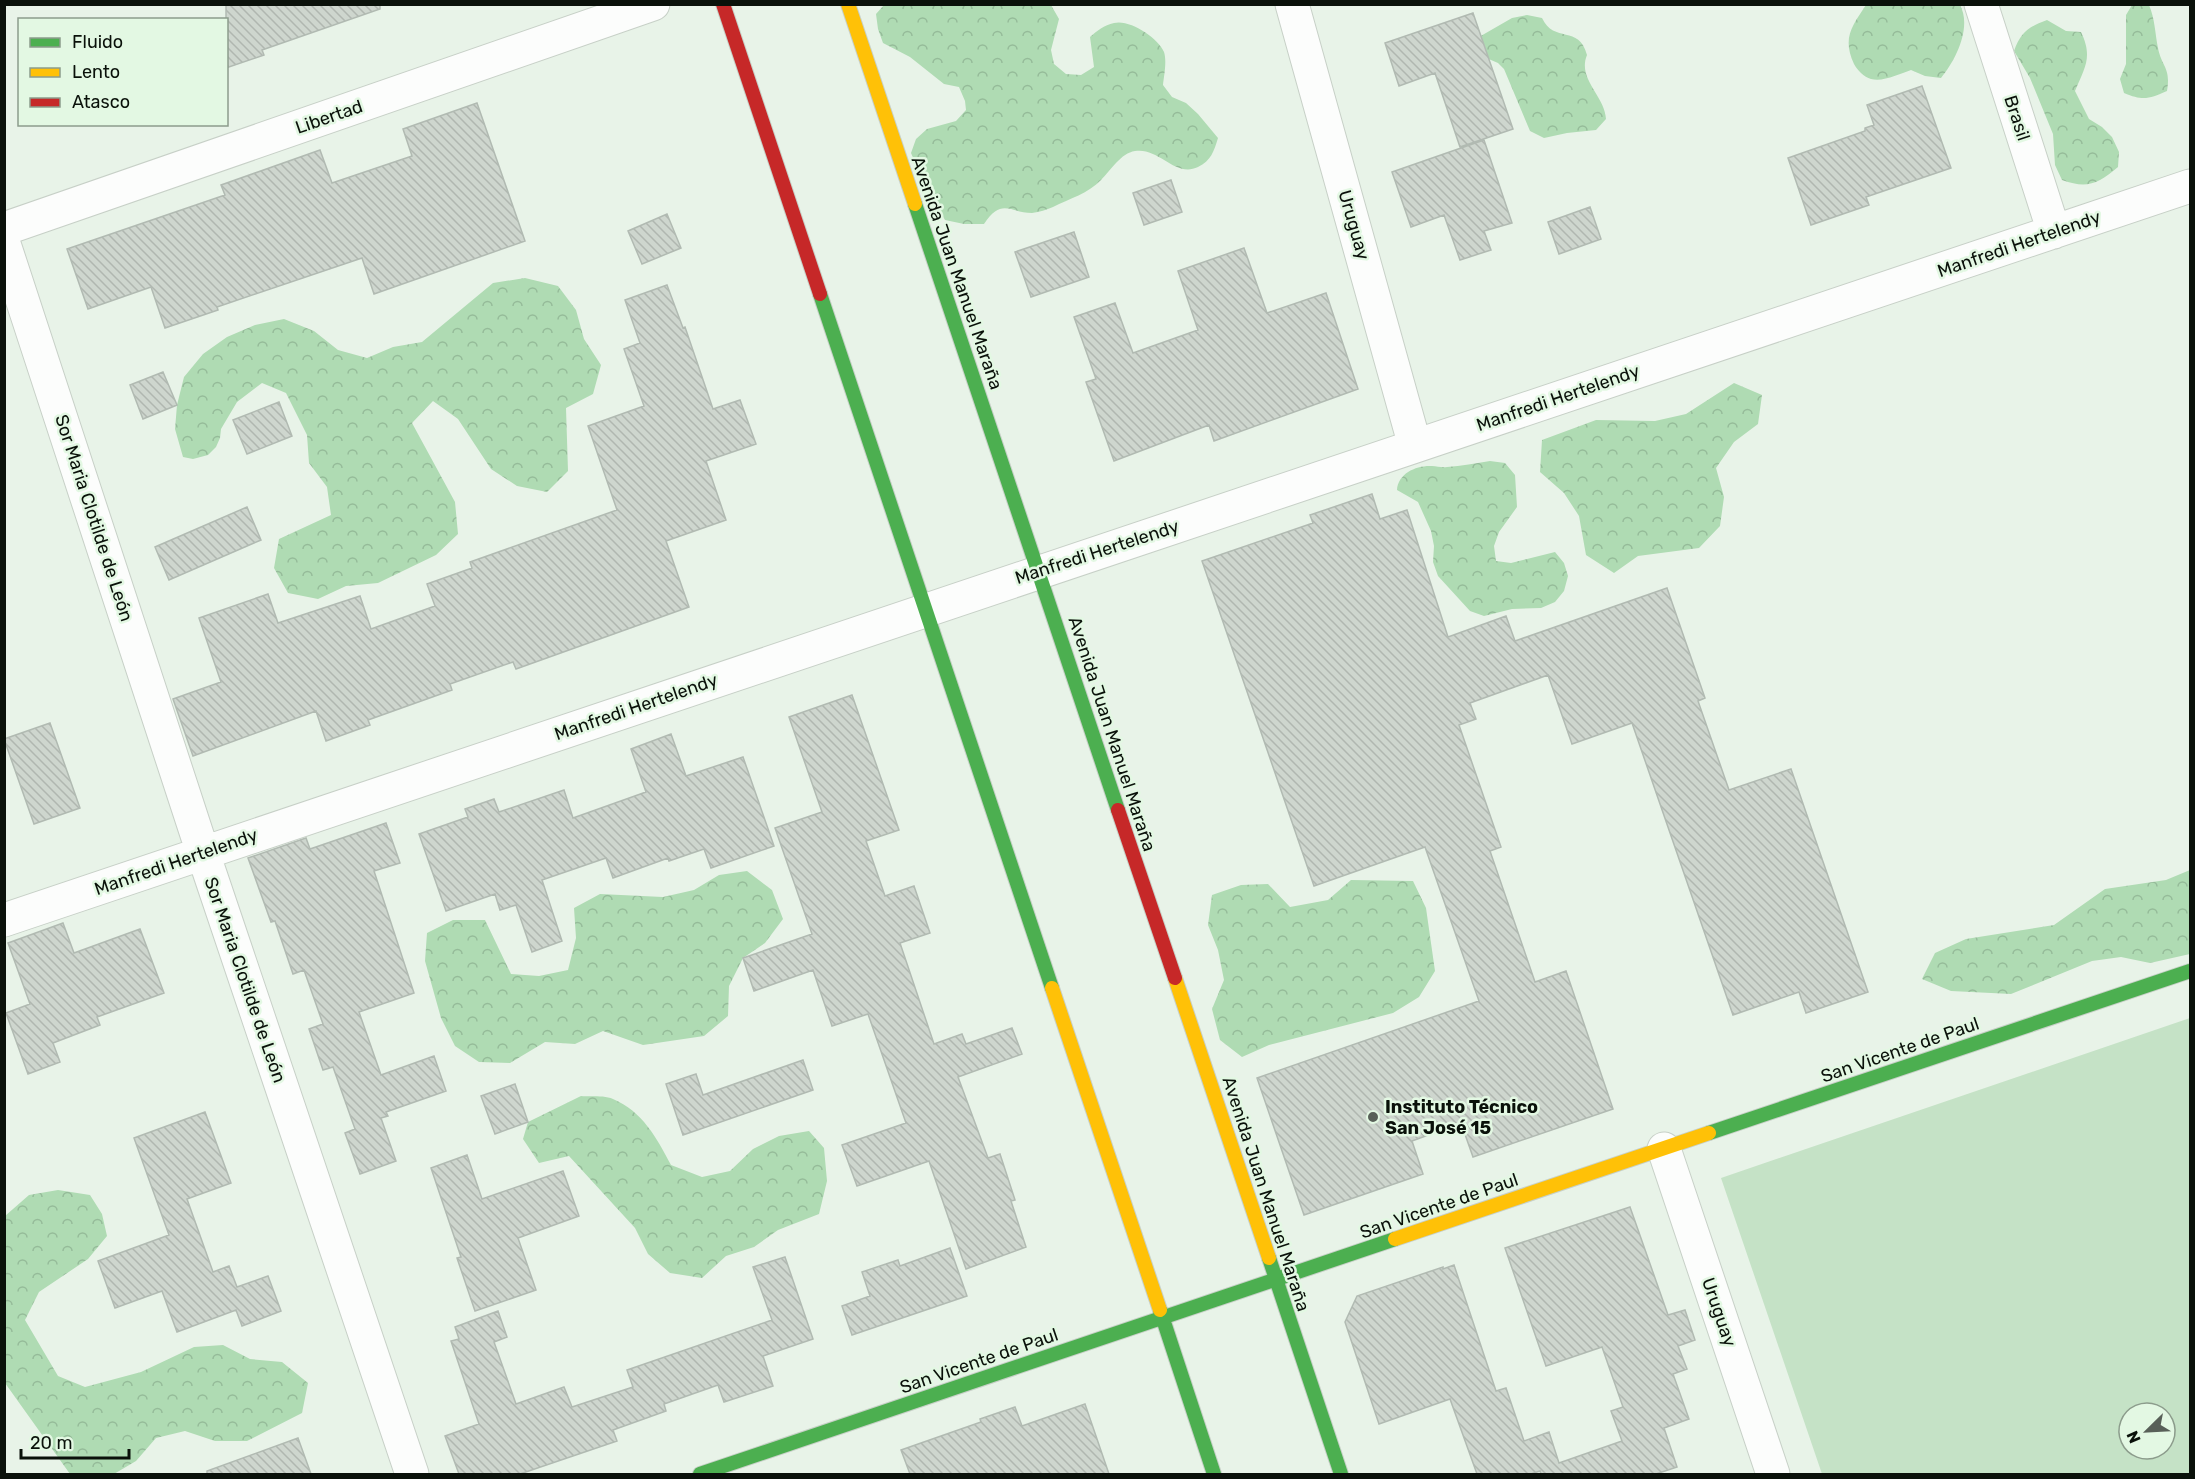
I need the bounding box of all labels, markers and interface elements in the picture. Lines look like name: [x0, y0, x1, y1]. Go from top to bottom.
legend: [18, 18, 228, 126]
text: Fluido: [72, 31, 123, 53]
text: Lento: [72, 61, 120, 83]
text: Atasco: [72, 91, 130, 113]
street label: Brasil: [1999, 92, 2035, 144]
street label: Libertad: [292, 95, 366, 139]
street label: Avenida Juan Manuel Maraña: [907, 153, 1007, 393]
street label: Uruguay: [1334, 188, 1374, 262]
street label: Manfredi Hertelendy: [1935, 206, 2103, 282]
street label: Manfredi Hertelendy: [1474, 360, 1642, 436]
street label: Sor Maria Clotilde de León: [50, 412, 138, 624]
street label: Manfredi Hertelendy: [1012, 515, 1182, 589]
street label: Avenida Juan Manuel Maraña: [1064, 614, 1160, 854]
street label: Manfredi Hertelendy: [552, 669, 720, 745]
street label: Manfredi Hertelendy: [92, 824, 260, 900]
street label: Sor Maria Clotilde de León: [199, 874, 291, 1086]
street label: San Vicente de Paul: [1818, 1013, 1982, 1087]
street label: Avenida Juan Manuel Maraña: [1218, 1074, 1314, 1314]
place label: Instituto Técnico San José 15: [1385, 1096, 1538, 1139]
marker: Instituto Técnico San José 15: [1366, 1110, 1380, 1124]
street label: San Vicente de Paul: [1357, 1169, 1521, 1243]
street label: Uruguay: [1697, 1275, 1741, 1349]
street label: San Vicente de Paul: [897, 1324, 1061, 1398]
north arrow: [2117, 1401, 2177, 1461]
scale bar: [21, 1422, 129, 1460]
text: N: [2123, 1428, 2145, 1446]
text: 20 m: [30, 1432, 72, 1454]

